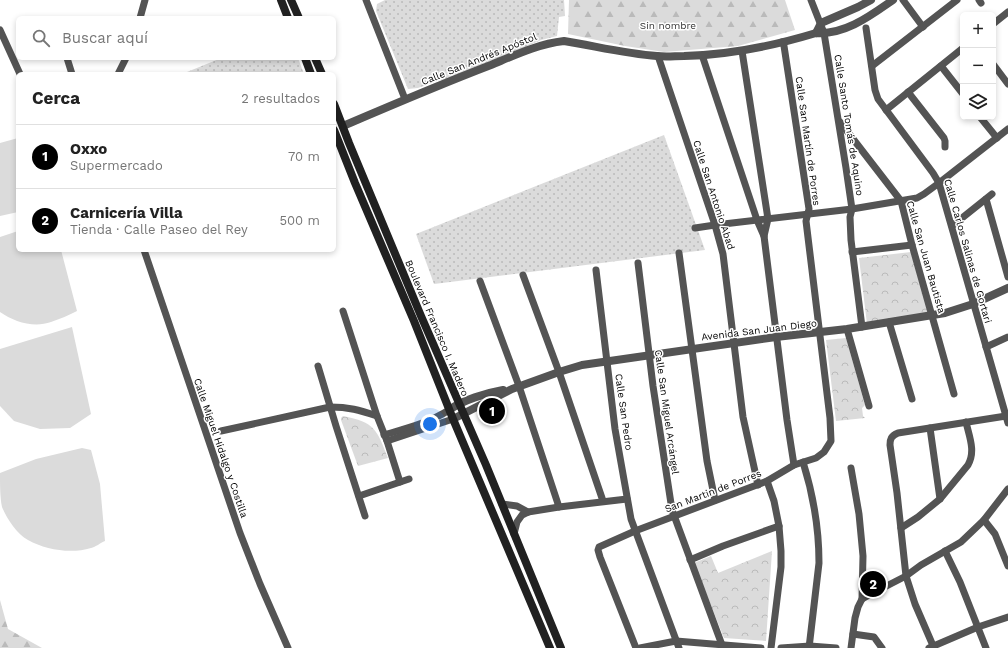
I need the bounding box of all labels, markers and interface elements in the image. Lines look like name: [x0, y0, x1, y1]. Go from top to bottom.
map controls: [960, 12, 996, 120]
button: +: [960, 12, 996, 48]
search box: [16, 16, 336, 60]
park label: Sin nombre: [640, 20, 696, 31]
icon: search: [30, 27, 52, 49]
text: Buscar aquí: [62, 29, 148, 47]
street label: Calle San Andrés Apóstol: [420, 31, 538, 87]
button: −: [960, 48, 996, 84]
street label: Calle Santo Tomás de Aquino: [832, 54, 866, 196]
street label: Calle San Martín de Porres: [793, 76, 823, 206]
button: layers: [960, 84, 996, 120]
text: Cerca: [32, 88, 80, 108]
text: 2 resultados: [241, 91, 320, 106]
street label: Calle San Antonio Abad: [691, 139, 737, 251]
text: Oxxo: [70, 140, 107, 158]
text: 1: [42, 149, 48, 164]
text: 70 m: [288, 149, 320, 164]
text: Supermercado: [70, 158, 163, 173]
street label: Calle Carlos Salinas de Gortari: [942, 178, 994, 324]
street label: Calle San Juan Bautista: [905, 199, 947, 315]
text: Carnicería Villa: [70, 204, 183, 222]
text: 2: [41, 213, 49, 228]
text: 500 m: [279, 213, 320, 228]
text: Tienda · Calle Paseo del Rey: [70, 222, 248, 237]
street label: Boulevard Francisco I. Madero: [403, 258, 471, 398]
street label: Avenida San Juan Diego: [701, 317, 817, 343]
street label: Calle San Miguel Arcángel: [653, 349, 681, 475]
street label: Calle San Pedro: [613, 373, 635, 451]
street label: Calle Miguel Hidalgo y Costilla: [192, 377, 250, 520]
pin: 1: [479, 396, 505, 426]
your location: [420, 414, 440, 434]
street label: San Martin de Porres: [663, 468, 763, 514]
pin: 2: [860, 569, 886, 599]

